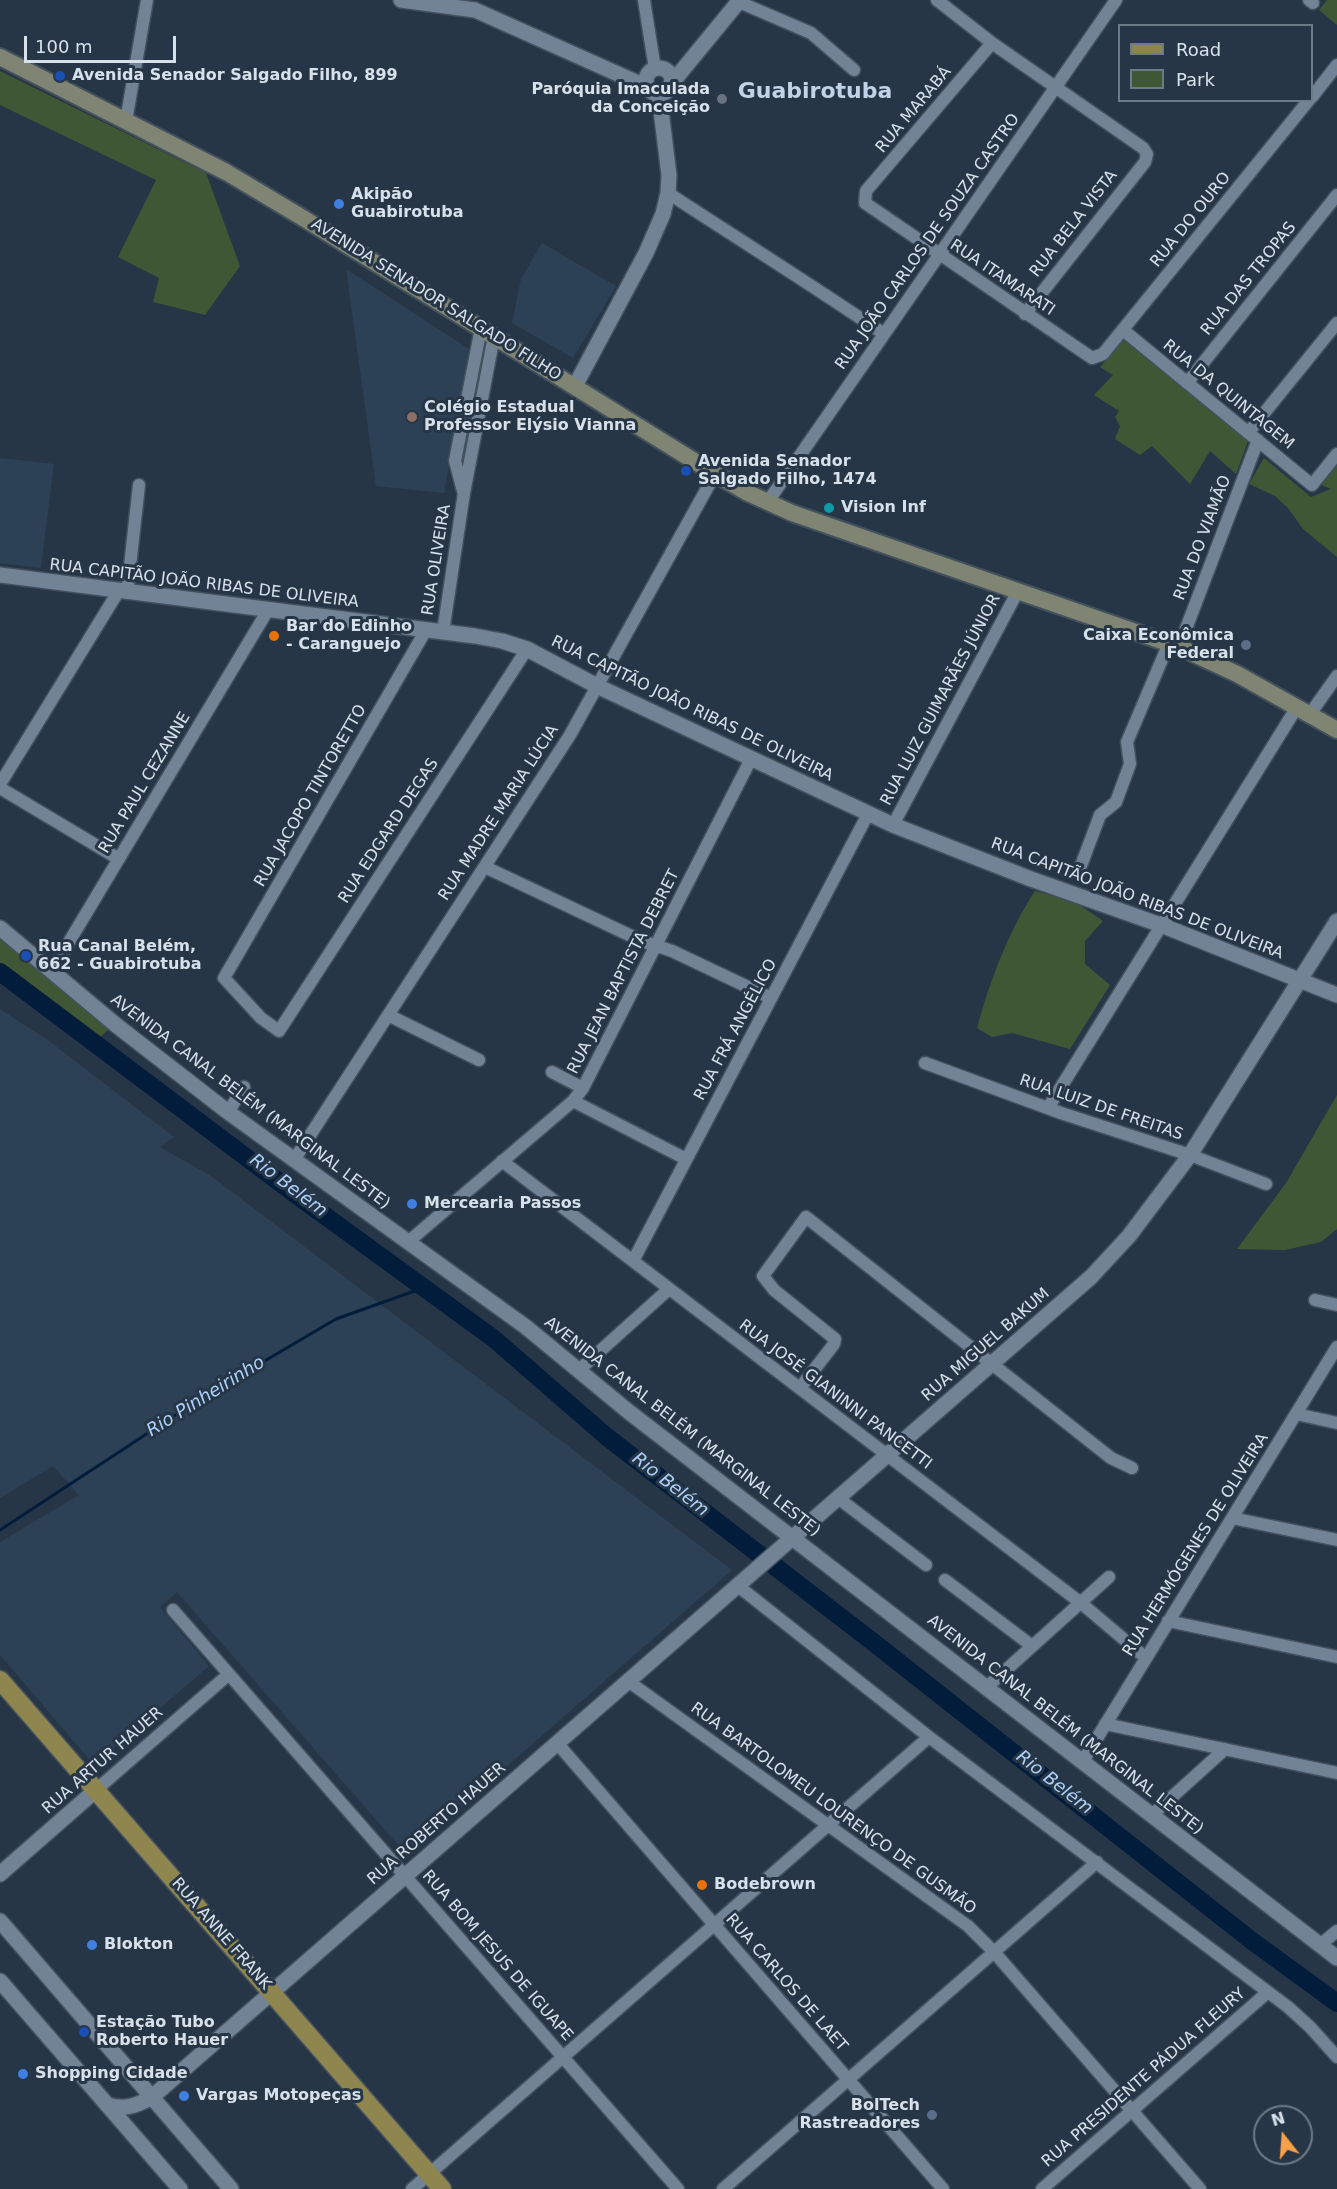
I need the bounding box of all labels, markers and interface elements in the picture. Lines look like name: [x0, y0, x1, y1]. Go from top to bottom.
scale bar: [27, 24, 178, 62]
legend: [1118, 24, 1313, 102]
text: 100 m: [35, 36, 93, 57]
text: Road: [1176, 39, 1221, 60]
street label: RUA MARABÁ: [872, 63, 956, 157]
place label: Avenida Senador Salgado Filho, 899: [72, 66, 398, 86]
marker: Avenida Senador Salgado Filho, 899: [53, 69, 67, 83]
text: Park: [1176, 69, 1215, 90]
district label: Guabirotuba: [738, 79, 892, 105]
place label: Paróquia Imaculada da Conceição: [532, 80, 710, 118]
marker: Paróquia Imaculada da Conceição: [715, 92, 729, 106]
street label: RUA JOÃO CARLOS DE SOUZA CASTRO: [832, 110, 1024, 374]
street label: RUA BELA VISTA: [1026, 167, 1122, 281]
street label: RUA DO OURO: [1147, 169, 1235, 271]
place label: Akipão Guabirotuba: [351, 185, 463, 223]
marker: Akipão Guabirotuba: [332, 197, 346, 211]
street label: AVENIDA SENADOR SALGADO FILHO: [307, 215, 565, 385]
street label: RUA DAS TROPAS: [1197, 218, 1301, 340]
street label: RUA ITAMARATI: [946, 236, 1058, 320]
street label: RUA DA QUINTAGEM: [1158, 336, 1298, 454]
place label: Colégio Estadual Professor Elýsio Vianna: [424, 398, 636, 436]
marker: Colégio Estadual Professor Elýsio Vianna: [405, 410, 419, 424]
place label: Avenida Senador Salgado Filho, 1474: [698, 452, 877, 490]
marker: Avenida Senador Salgado Filho, 1474: [679, 464, 693, 478]
street label: RUA DO VIAMÃO: [1170, 473, 1236, 603]
place label: Vision Inf: [841, 498, 926, 518]
marker: Vision Inf: [822, 501, 836, 515]
street label: RUA OLIVEIRA: [419, 503, 455, 617]
street label: RUA CAPITÃO JOÃO RIBAS DE OLIVEIRA: [48, 555, 360, 613]
street label: RUA LUIZ GUIMARÃES JÚNIOR: [877, 591, 1005, 809]
place label: Bar do Edinho - Caranguejo: [286, 617, 412, 655]
place label: Caixa Econômica Federal: [1083, 626, 1234, 664]
marker: Bar do Edinho - Caranguejo: [267, 629, 281, 643]
street label: RUA CAPITÃO JOÃO RIBAS DE OLIVEIRA: [548, 632, 836, 786]
marker: Caixa Econômica Federal: [1239, 638, 1253, 652]
street label: RUA JACOPO TINTORETTO: [251, 702, 371, 890]
street label: RUA PAUL CEZANNE: [95, 709, 195, 857]
street label: RUA MADRE MARIA LÚCIA: [435, 722, 563, 904]
street label: RUA EDGARD DEGAS: [335, 755, 443, 907]
street label: RUA CAPITÃO JOÃO RIBAS DE OLIVEIRA: [988, 834, 1286, 964]
street label: RUA JEAN BAPTISTA DEBRET: [564, 867, 684, 1077]
place label: Rua Canal Belém, 662 - Guabirotuba: [38, 937, 202, 975]
marker: Rua Canal Belém, 662 - Guabirotuba: [19, 949, 33, 963]
street label: RUA FRÁ ANGÉLICO: [691, 956, 781, 1104]
street label: AVENIDA CANAL BELÉM (MARGINAL LESTE): [106, 990, 394, 1214]
street label: RUA LUIZ DE FREITAS: [1017, 1071, 1185, 1145]
water label: Rio Belém: [245, 1150, 331, 1222]
place label: Mercearia Passos: [424, 1194, 581, 1214]
marker: Mercearia Passos: [405, 1197, 419, 1211]
street label: RUA MIGUEL BAKUM: [918, 1284, 1054, 1406]
street label: AVENIDA CANAL BELÉM (MARGINAL LESTE): [540, 1313, 824, 1541]
street label: RUA JOSÉ GIANINNI PANCETTI: [735, 1316, 935, 1474]
water label: Rio Pinheirinho: [143, 1352, 269, 1442]
street label: RUA HERMÓGENES DE OLIVEIRA: [1119, 1430, 1273, 1660]
water label: Rio Belém: [627, 1448, 713, 1522]
street label: AVENIDA CANAL BELÉM (MARGINAL LESTE): [923, 1611, 1207, 1839]
street label: RUA BARTOLOMEU LOURENÇO DE GUSMÃO: [686, 1699, 980, 1919]
street label: RUA ARTUR HAUER: [39, 1703, 167, 1819]
water label: Rio Belém: [1011, 1746, 1097, 1820]
street label: RUA ROBERTO HAUER: [364, 1759, 510, 1889]
street label: RUA BOM JESUS DE IGUAPE: [418, 1867, 576, 2045]
street label: RUA ANNE FRANK: [167, 1874, 275, 1994]
place label: Bodebrown: [714, 1875, 816, 1895]
marker: Bodebrown: [695, 1878, 709, 1892]
street label: RUA CARLOS DE LAET: [721, 1910, 851, 2056]
place label: Blokton: [104, 1935, 173, 1955]
marker: Blokton: [85, 1938, 99, 1952]
street label: RUA PRESIDENTE PÁDUA FLEURY: [1038, 1984, 1250, 2172]
place label: Estação Tubo Roberto Hauer: [96, 2013, 228, 2051]
marker: Estação Tubo Roberto Hauer: [77, 2025, 91, 2039]
place label: Shopping Cidade: [35, 2064, 187, 2084]
marker: Shopping Cidade: [16, 2067, 30, 2081]
place label: Vargas Motopeças: [196, 2086, 361, 2106]
marker: Vargas Motopeças: [177, 2089, 191, 2103]
place label: BolTech Rastreadores: [799, 2096, 920, 2134]
north arrow: [1253, 2105, 1313, 2165]
marker: BolTech Rastreadores: [925, 2108, 939, 2122]
text: N: [1269, 2108, 1287, 2130]

